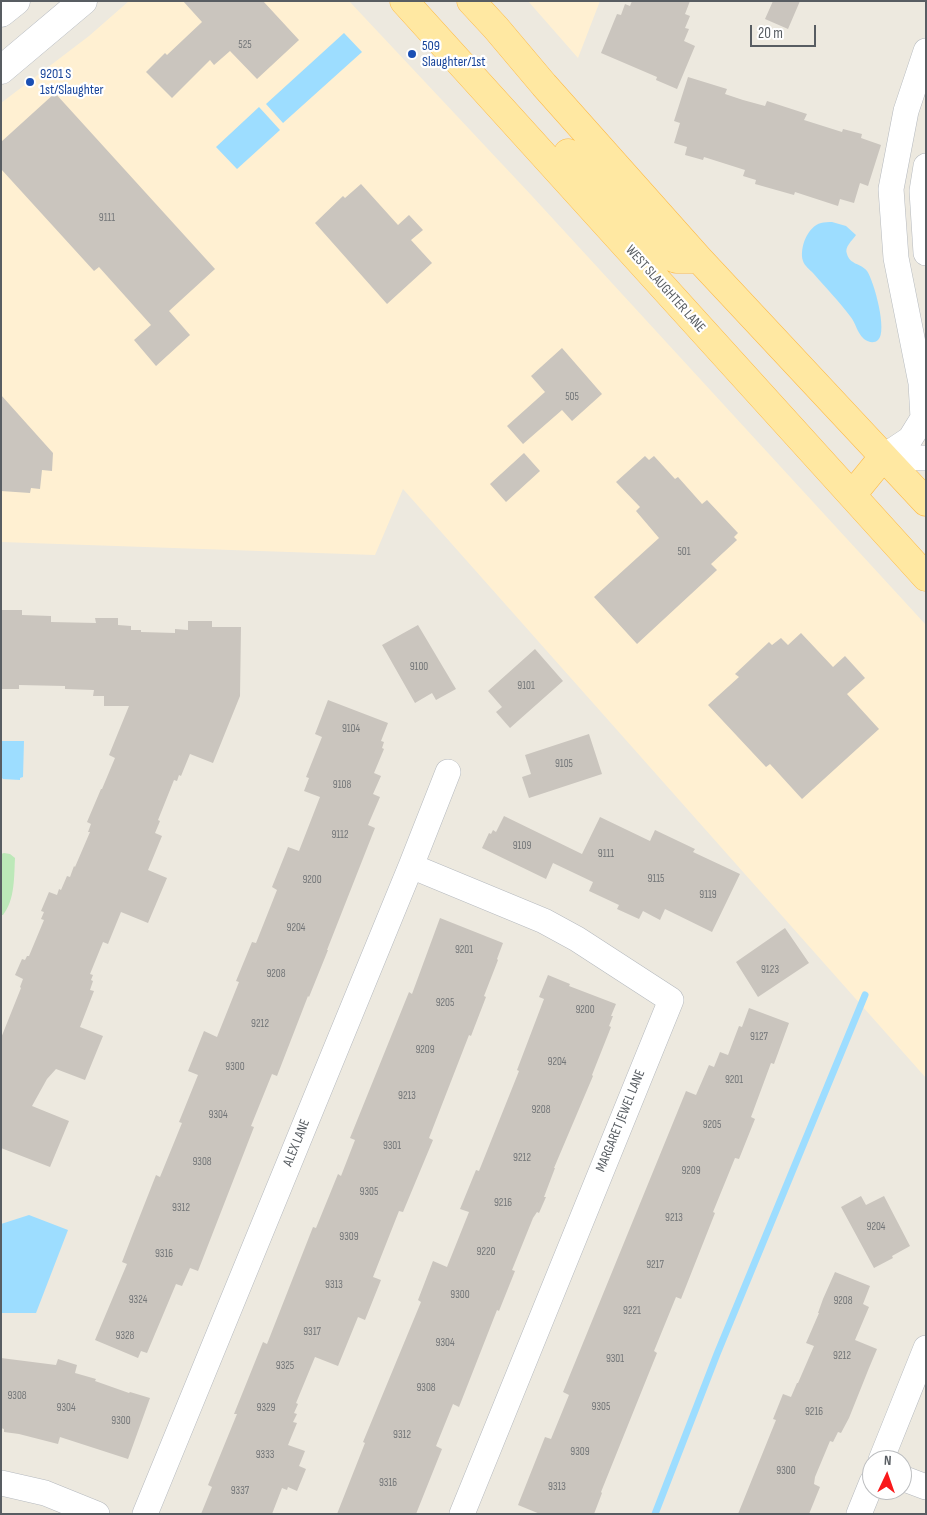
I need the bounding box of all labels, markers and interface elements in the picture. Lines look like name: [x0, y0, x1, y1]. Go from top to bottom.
scale bar: [752, 15, 818, 47]
text: 20 m: [758, 24, 783, 43]
house number: 525: [238, 38, 252, 52]
place label: 509 Slaughter/1st: [422, 38, 486, 70]
marker: 509 Slaughter/1st: [406, 48, 418, 60]
place label: 9201 S 1st/Slaughter: [40, 66, 104, 98]
marker: 9201 S 1st/Slaughter: [24, 76, 36, 88]
house number: 9111: [99, 211, 115, 225]
street label: WEST SLAUGHTER LANE: [622, 242, 708, 336]
house number: 505: [565, 390, 579, 404]
house number: 501: [677, 545, 691, 559]
house number: 9100: [410, 660, 428, 674]
house number: 9101: [517, 679, 535, 693]
house number: 9104: [342, 722, 360, 736]
house number: 9105: [555, 757, 573, 771]
house number: 9108: [333, 778, 351, 792]
house number: 9112: [331, 828, 349, 842]
house number: 9109: [513, 839, 531, 853]
house number: 9111: [598, 847, 614, 861]
house number: 9115: [648, 872, 664, 886]
house number: 9200: [302, 873, 322, 887]
house number: 9119: [699, 888, 717, 902]
house number: 9204: [287, 921, 305, 935]
house number: 9201: [455, 943, 473, 957]
house number: 9123: [761, 963, 779, 977]
house number: 9208: [266, 967, 286, 981]
house number: 9205: [436, 996, 454, 1010]
house number: 9200: [575, 1003, 595, 1017]
house number: 9212: [251, 1017, 269, 1031]
house number: 9127: [750, 1030, 768, 1044]
house number: 9209: [415, 1043, 435, 1057]
house number: 9204: [548, 1055, 566, 1069]
house number: 9300: [225, 1060, 245, 1074]
street label: MARGARET JEWEL LANE: [593, 1067, 649, 1175]
house number: 9201: [725, 1073, 743, 1087]
house number: 9213: [398, 1089, 416, 1103]
house number: 9208: [531, 1103, 551, 1117]
house number: 9304: [209, 1108, 227, 1122]
street label: ALEX LANE: [280, 1117, 314, 1169]
house number: 9205: [703, 1118, 721, 1132]
house number: 9301: [383, 1139, 401, 1153]
house number: 9212: [513, 1151, 531, 1165]
house number: 9308: [192, 1155, 212, 1169]
house number: 9209: [681, 1164, 701, 1178]
house number: 9305: [360, 1185, 378, 1199]
house number: 9216: [494, 1196, 512, 1210]
house number: 9312: [172, 1201, 190, 1215]
house number: 9213: [665, 1211, 683, 1225]
house number: 9204: [867, 1220, 885, 1234]
house number: 9309: [339, 1230, 359, 1244]
house number: 9220: [477, 1245, 495, 1259]
house number: 9316: [155, 1247, 173, 1261]
house number: 9217: [646, 1258, 664, 1272]
house number: 9313: [325, 1278, 343, 1292]
house number: 9300: [450, 1288, 470, 1302]
house number: 9324: [129, 1293, 147, 1307]
house number: 9208: [833, 1294, 853, 1308]
house number: 9221: [623, 1304, 641, 1318]
house number: 9317: [303, 1325, 321, 1339]
house number: 9328: [116, 1329, 134, 1343]
house number: 9304: [436, 1336, 454, 1350]
house number: 9212: [833, 1349, 851, 1363]
house number: 9301: [606, 1352, 624, 1366]
house number: 9325: [276, 1359, 294, 1373]
house number: 9308: [416, 1381, 436, 1395]
house number: 9308: [7, 1389, 27, 1403]
house number: 9305: [592, 1400, 610, 1414]
house number: 9304: [57, 1401, 75, 1415]
house number: 9329: [257, 1401, 275, 1415]
house number: 9216: [805, 1405, 823, 1419]
house number: 9300: [111, 1414, 131, 1428]
house number: 9312: [393, 1428, 411, 1442]
house number: 9309: [570, 1445, 590, 1459]
house number: 9333: [256, 1448, 274, 1462]
north arrow: [862, 1450, 912, 1500]
text: N: [884, 1452, 892, 1469]
house number: 9300: [776, 1464, 796, 1478]
house number: 9316: [379, 1476, 397, 1490]
house number: 9313: [548, 1480, 566, 1494]
house number: 9337: [231, 1484, 249, 1498]

